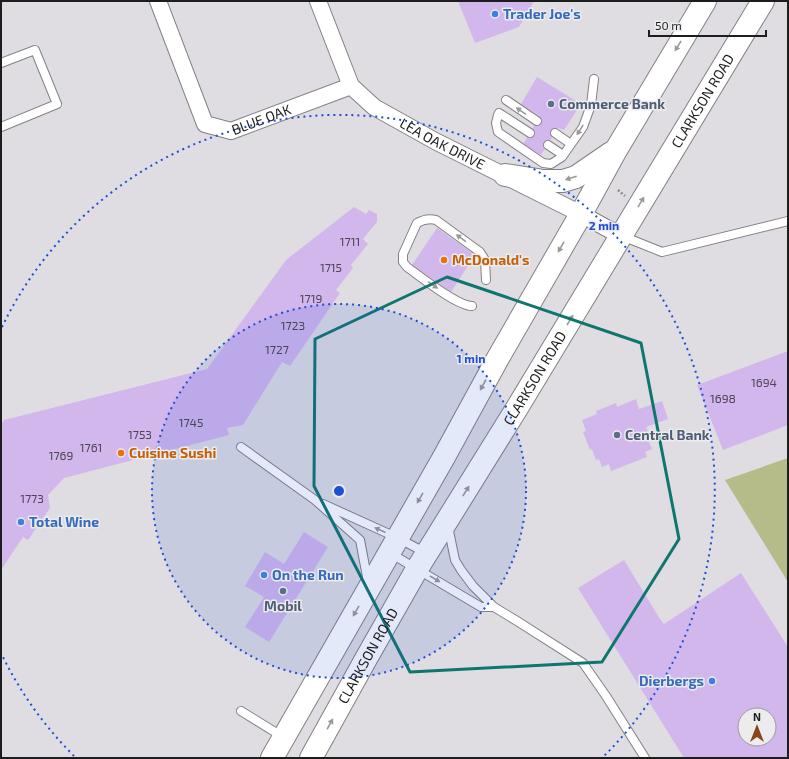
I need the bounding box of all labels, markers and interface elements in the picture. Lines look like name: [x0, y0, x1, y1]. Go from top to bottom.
place label: Trader Joe's: [503, 5, 581, 22]
marker: Trader Joe's: [490, 9, 500, 19]
scale bar: [649, 12, 766, 38]
text: 50 m: [655, 18, 682, 32]
one-way arrow: [674, 41, 682, 51]
street label: CLARKSON ROAD: [667, 51, 737, 151]
place label: Commerce Bank: [559, 95, 665, 112]
marker: Commerce Bank: [546, 99, 556, 109]
street label: BLUE OAK: [229, 100, 294, 138]
one-way arrow: [516, 107, 526, 115]
street label: LEA OAK DRIVE: [397, 114, 488, 173]
one-way arrow: [577, 124, 584, 136]
one-way arrow: [565, 175, 577, 181]
one-way arrow: [638, 196, 645, 208]
text: 2 min: [589, 218, 619, 232]
house number: 1711: [340, 234, 360, 248]
one-way arrow: [456, 234, 466, 242]
one-way arrow: [558, 241, 565, 253]
place label: McDonald's: [452, 251, 530, 268]
marker: McDonald's: [439, 255, 449, 265]
house number: 1715: [320, 260, 342, 274]
one-way arrow: [427, 281, 438, 289]
house number: 1719: [300, 291, 322, 305]
one-way arrow: [567, 314, 574, 326]
house number: 1723: [281, 318, 305, 332]
street label: CLARKSON ROAD: [499, 328, 570, 428]
house number: 1727: [265, 342, 289, 356]
text: 1 min: [457, 351, 485, 365]
house number: 1694: [751, 375, 777, 389]
one-way arrow: [480, 379, 487, 391]
house number: 1698: [710, 391, 736, 405]
house number: 1745: [179, 415, 203, 429]
place label: Central Bank: [625, 426, 710, 443]
house number: 1753: [128, 427, 152, 441]
marker: Central Bank: [612, 430, 622, 440]
house number: 1761: [80, 440, 102, 454]
place label: Cuisine Sushi: [129, 444, 216, 461]
house number: 1769: [49, 448, 73, 462]
marker: Cuisine Sushi: [116, 448, 126, 458]
centre of rings: [332, 484, 346, 498]
one-way arrow: [462, 486, 470, 496]
house number: 1773: [20, 491, 44, 505]
one-way arrow: [417, 493, 424, 504]
place label: Total Wine: [29, 513, 99, 530]
marker: Total Wine: [16, 517, 26, 527]
one-way arrow: [374, 526, 386, 533]
place label: On the Run: [272, 566, 344, 583]
marker: On the Run: [259, 570, 269, 580]
one-way arrow: [429, 576, 441, 583]
marker: Mobil: [278, 586, 288, 596]
place label: Mobil: [264, 597, 302, 614]
street label: CLARKSON ROAD: [334, 605, 401, 706]
one-way arrow: [353, 606, 359, 617]
place label: Dierbergs: [639, 672, 704, 689]
marker: Dierbergs: [707, 676, 717, 686]
north arrow: [737, 707, 777, 747]
text: N: [753, 710, 761, 723]
one-way arrow: [327, 718, 334, 730]

